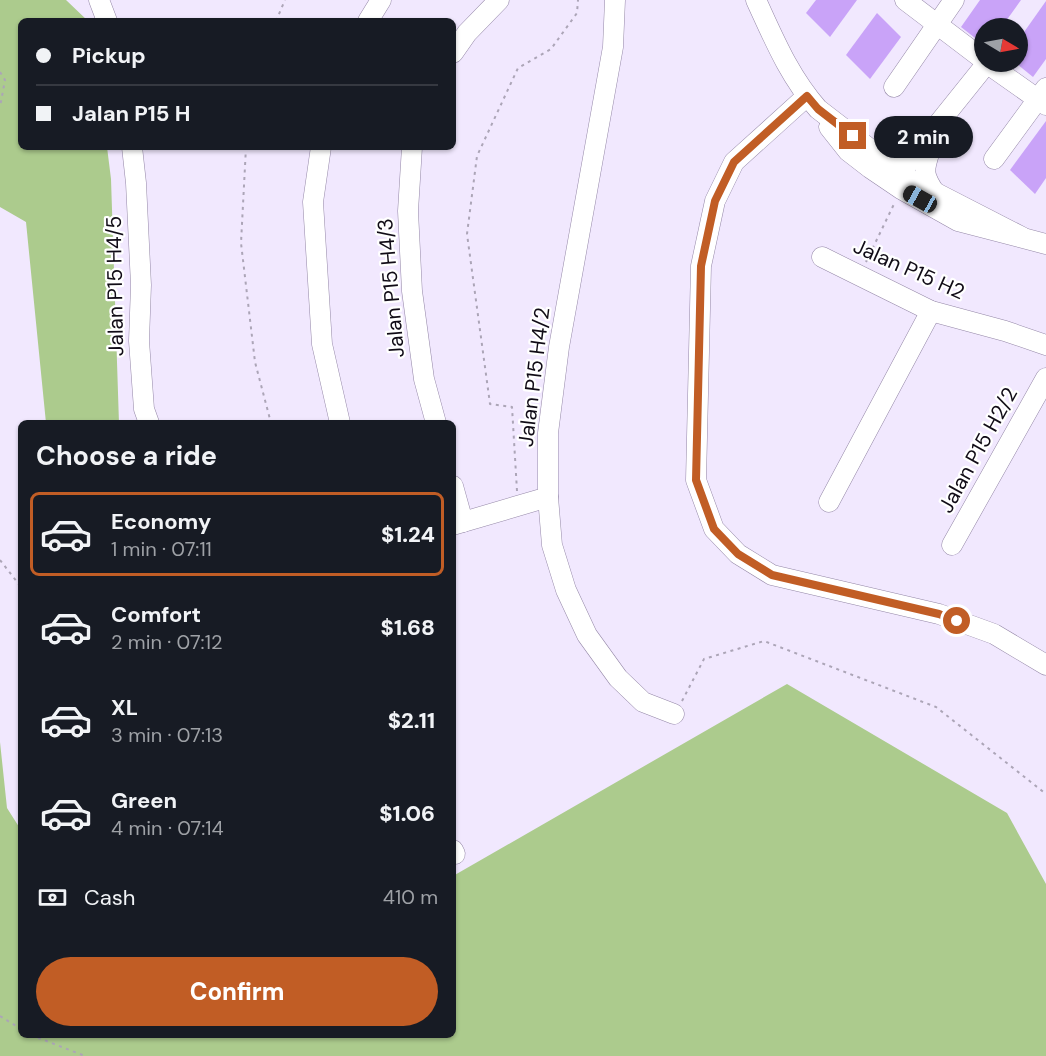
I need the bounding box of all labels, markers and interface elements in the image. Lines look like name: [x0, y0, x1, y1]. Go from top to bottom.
north arrow: [974, 18, 1028, 72]
map controls: [974, 18, 1028, 72]
text: Pickup: [72, 41, 146, 70]
text: Jalan P15 H: [72, 99, 190, 128]
callout: 2 min: [874, 115, 973, 157]
route end: [839, 122, 866, 149]
text: 2 min: [897, 124, 950, 150]
car: [900, 182, 940, 216]
street label: Jalan P15 H4/5: [100, 216, 130, 356]
street label: Jalan P15 H4/3: [371, 217, 411, 359]
street label: Jalan P15 H2: [849, 232, 969, 306]
street label: Jalan P15 H4/2: [512, 306, 556, 448]
street label: Jalan P15 H2/2: [932, 382, 1024, 518]
text: Choose a ride: [36, 438, 217, 473]
icon: car: [39, 507, 93, 561]
text: Economy: [111, 507, 211, 536]
text: $1.24: [381, 520, 435, 549]
text: 1 min · 07:11: [111, 536, 212, 562]
icon: car: [39, 600, 93, 654]
text: Comfort: [111, 600, 201, 629]
route start: [943, 607, 970, 634]
text: $1.68: [381, 613, 435, 642]
text: 2 min · 07:12: [111, 629, 222, 655]
icon: car: [39, 693, 93, 747]
text: XL: [111, 693, 138, 722]
text: $2.11: [388, 706, 435, 735]
text: 3 min · 07:13: [111, 722, 223, 748]
icon: car: [39, 786, 93, 840]
text: Green: [111, 786, 177, 815]
text: $1.06: [379, 799, 435, 828]
text: 4 min · 07:14: [111, 815, 224, 841]
icon: cash: [36, 881, 69, 914]
text: Cash: [84, 883, 135, 912]
text: 410 m: [383, 884, 438, 910]
button: Confirm: [36, 957, 438, 1026]

